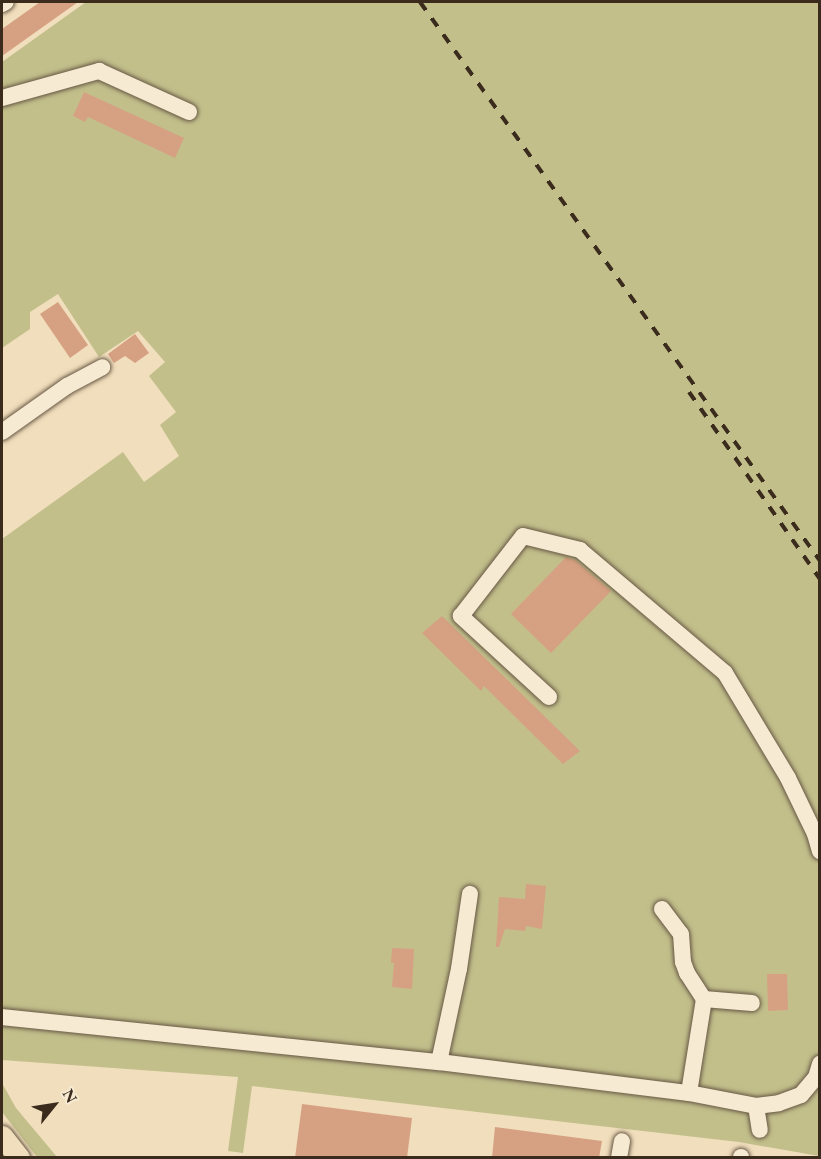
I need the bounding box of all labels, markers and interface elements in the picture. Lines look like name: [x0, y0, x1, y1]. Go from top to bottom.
north arrow: [24, 1075, 84, 1135]
text: N: [58, 1085, 82, 1107]

